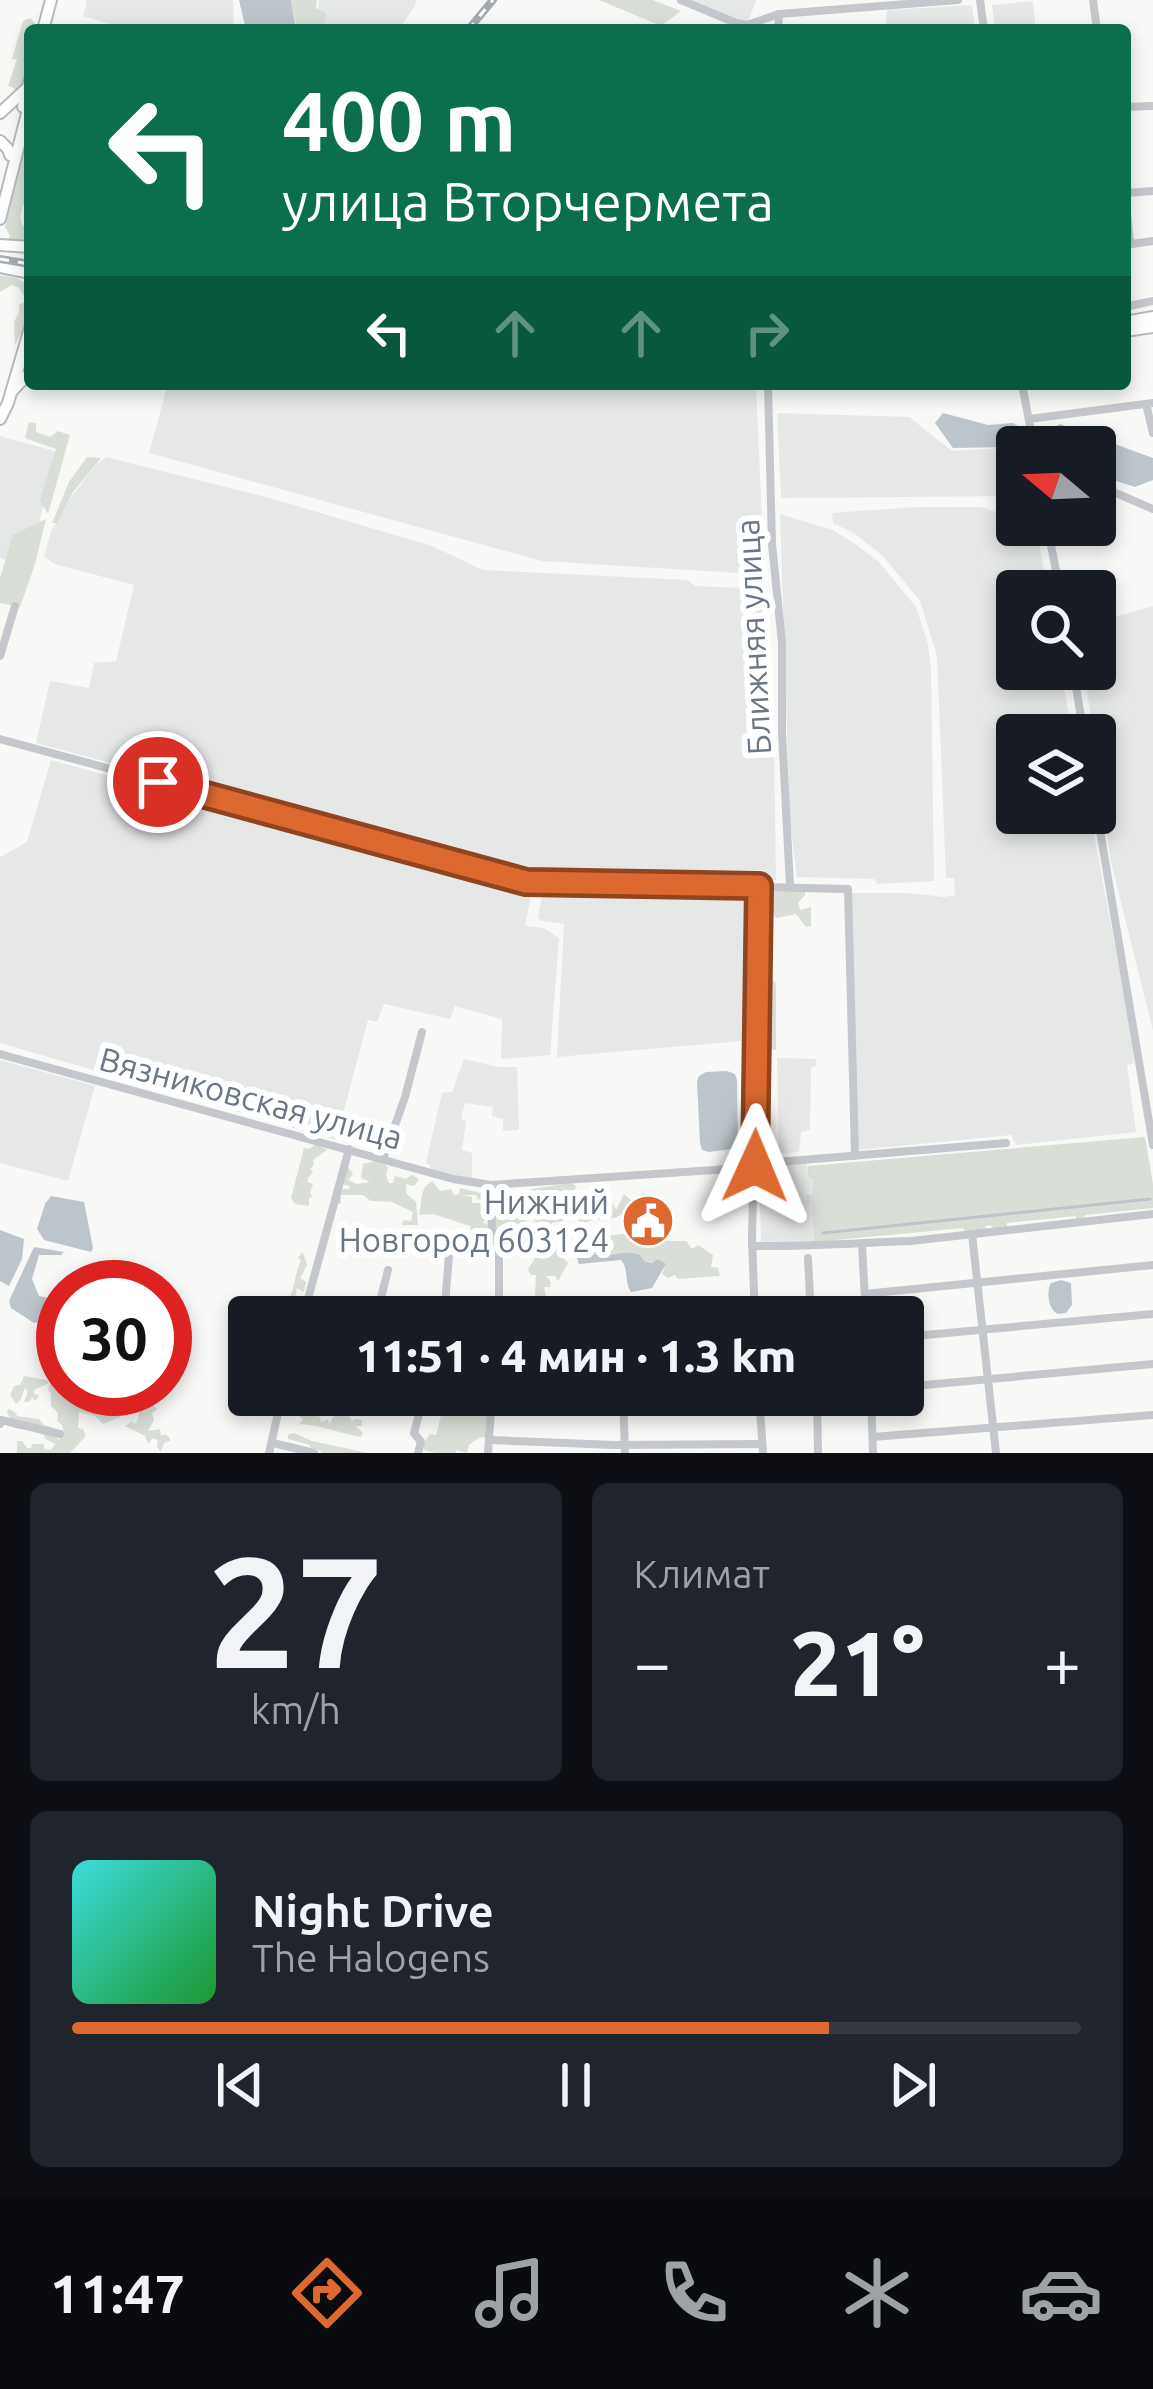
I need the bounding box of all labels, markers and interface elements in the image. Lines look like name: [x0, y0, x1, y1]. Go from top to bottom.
icon: left: [84, 72, 240, 228]
text: 400 m: [282, 73, 516, 167]
text: улица Вторчермета: [282, 171, 774, 231]
icon: left: [356, 300, 422, 366]
icon: ahead: [482, 300, 548, 366]
icon: ahead: [608, 300, 674, 366]
icon: right: [734, 300, 800, 366]
north arrow: [996, 426, 1116, 546]
map controls: [996, 426, 1116, 834]
street label: Ближняя улица: [728, 518, 777, 756]
button: search: [996, 570, 1116, 690]
button: layers: [996, 714, 1116, 834]
pin: [107, 731, 209, 833]
icon: arrive: [125, 749, 191, 815]
street label: Вязниковская улица: [96, 1039, 407, 1156]
position arrow: [692, 1103, 818, 1229]
place label: Нижний Новгород 603124: [339, 1183, 609, 1258]
public building icon: Нижний Новгород 603124: [620, 1193, 676, 1249]
speed limit sign: 30: [36, 1260, 192, 1416]
text: 11:51 · 4 мин · 1.3 km: [356, 1330, 796, 1381]
text: 27: [208, 1523, 384, 1697]
text: Климат: [634, 1552, 770, 1595]
text: 21°: [790, 1612, 924, 1713]
text: −: [634, 1625, 671, 1699]
text: +: [1044, 1625, 1081, 1699]
text: km/h: [251, 1688, 341, 1731]
text: Night Drive: [252, 1885, 494, 1936]
text: The Halogens: [252, 1936, 490, 1979]
icon: previous: [207, 2052, 273, 2118]
icon: pause: [543, 2052, 609, 2118]
icon: next: [880, 2052, 946, 2118]
icon: directions: [285, 2251, 369, 2335]
icon: music: [468, 2251, 552, 2335]
icon: phone: [652, 2251, 736, 2335]
icon: climate: [835, 2251, 919, 2335]
icon: car: [1019, 2251, 1103, 2335]
text: 11:47: [50, 2263, 185, 2323]

